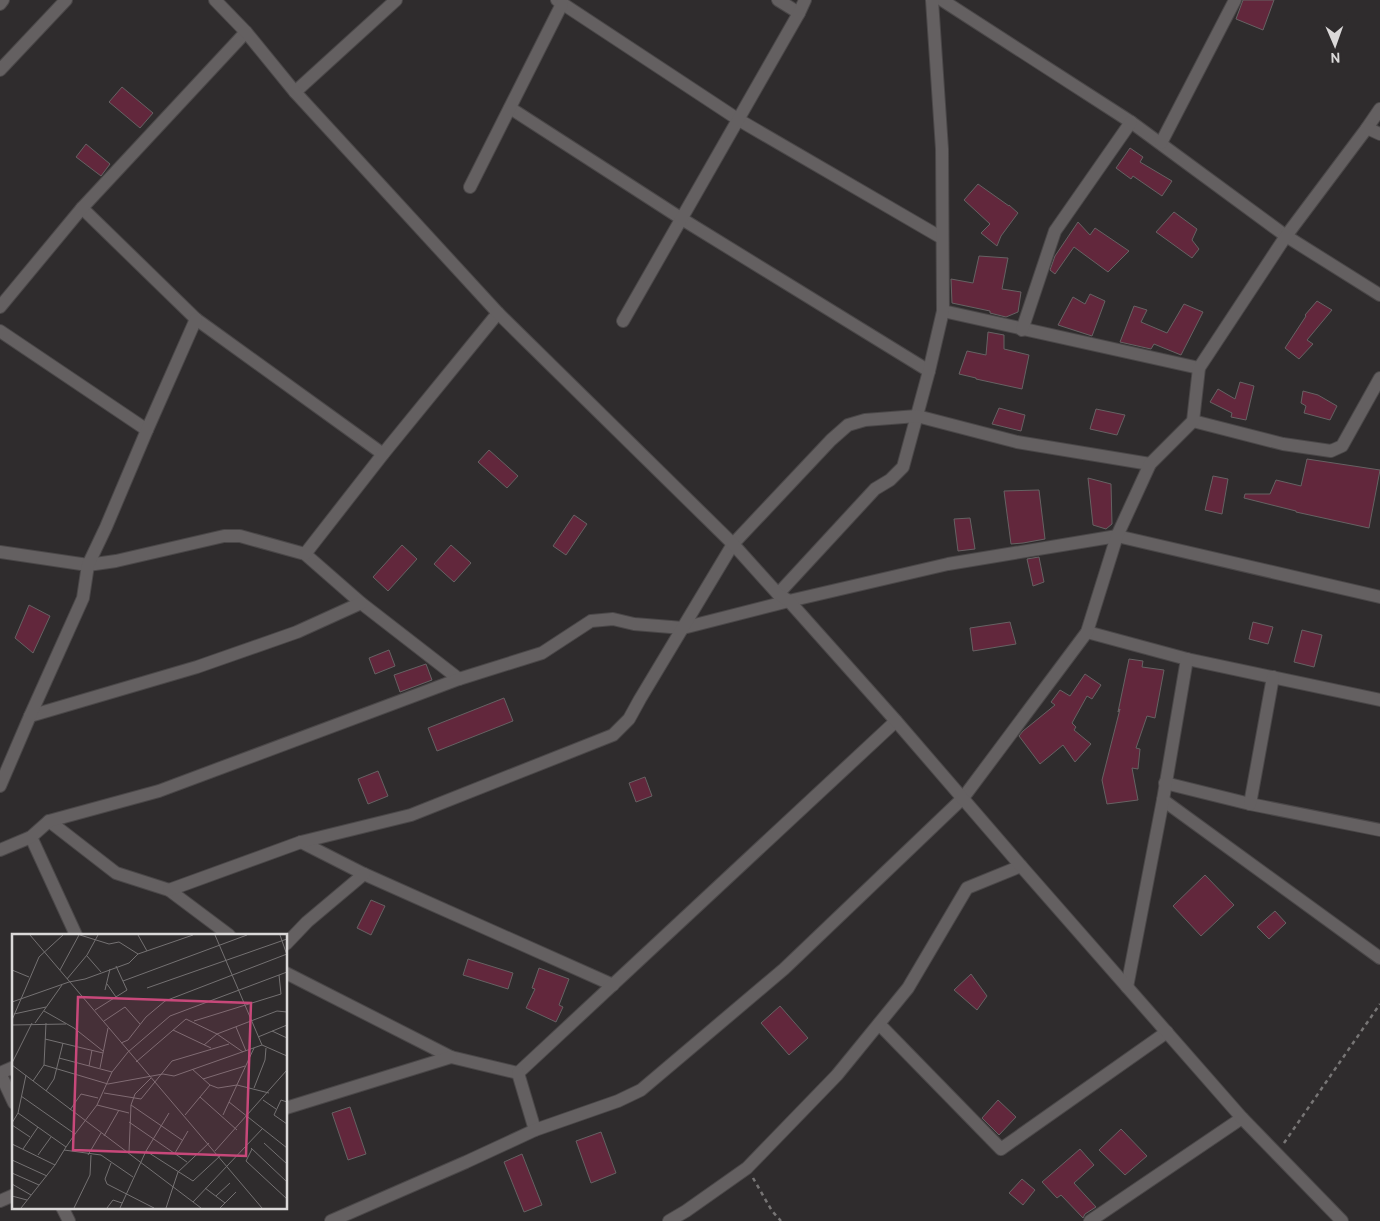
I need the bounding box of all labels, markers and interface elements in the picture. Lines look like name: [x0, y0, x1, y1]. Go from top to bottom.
north arrow: [1310, 20, 1360, 70]
text: N: [1330, 48, 1341, 65]
inset map: [12, 934, 288, 1208]

